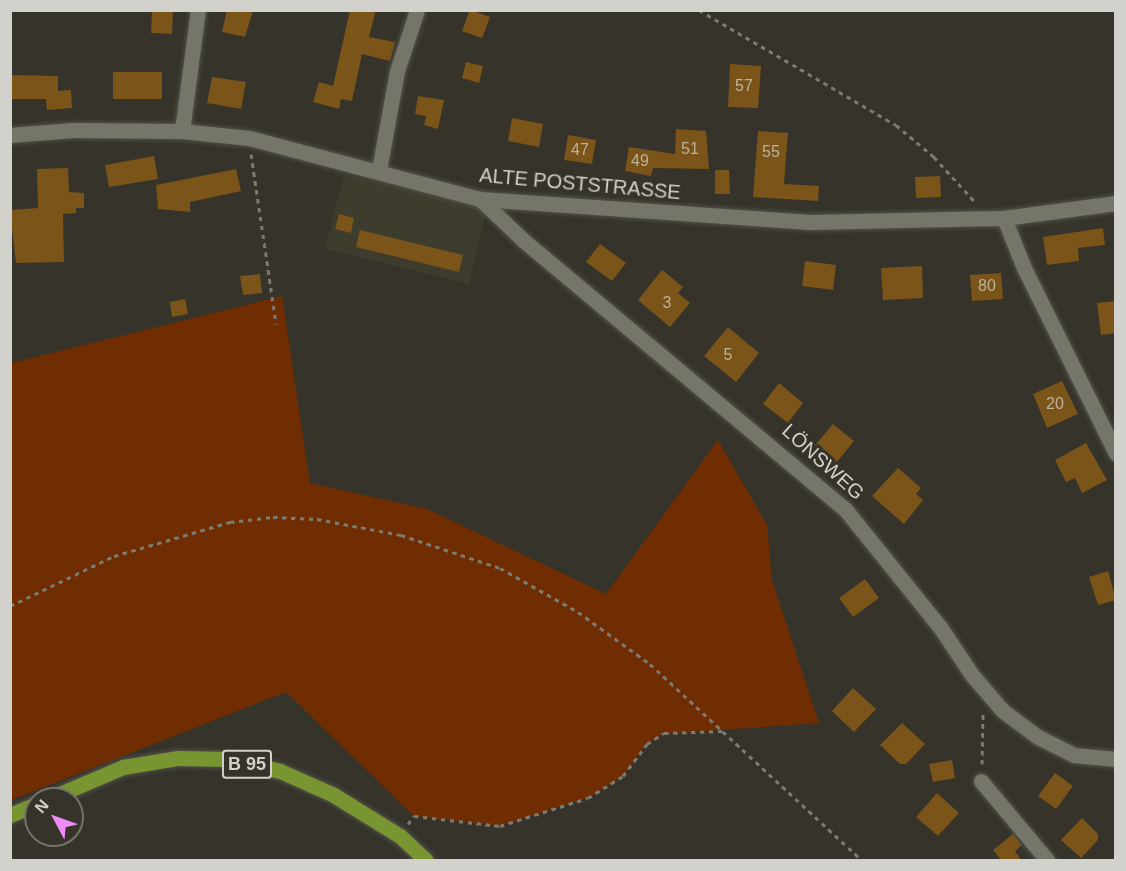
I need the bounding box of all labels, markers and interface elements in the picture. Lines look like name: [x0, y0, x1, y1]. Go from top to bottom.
house number: 57: [735, 76, 753, 96]
house number: 51: [681, 139, 699, 159]
house number: 47: [571, 140, 589, 160]
house number: 55: [762, 142, 780, 162]
house number: 49: [631, 151, 649, 171]
street label: ALTE POSTSTRASSE: [478, 163, 682, 205]
house number: 80: [978, 276, 996, 296]
house number: 3: [663, 293, 671, 313]
house number: 5: [724, 345, 732, 365]
house number: 20: [1046, 394, 1064, 414]
street label: LÖNSWEG: [777, 419, 869, 505]
road number: B 95: [222, 749, 272, 779]
north arrow: [24, 787, 84, 847]
text: N: [31, 796, 52, 816]

